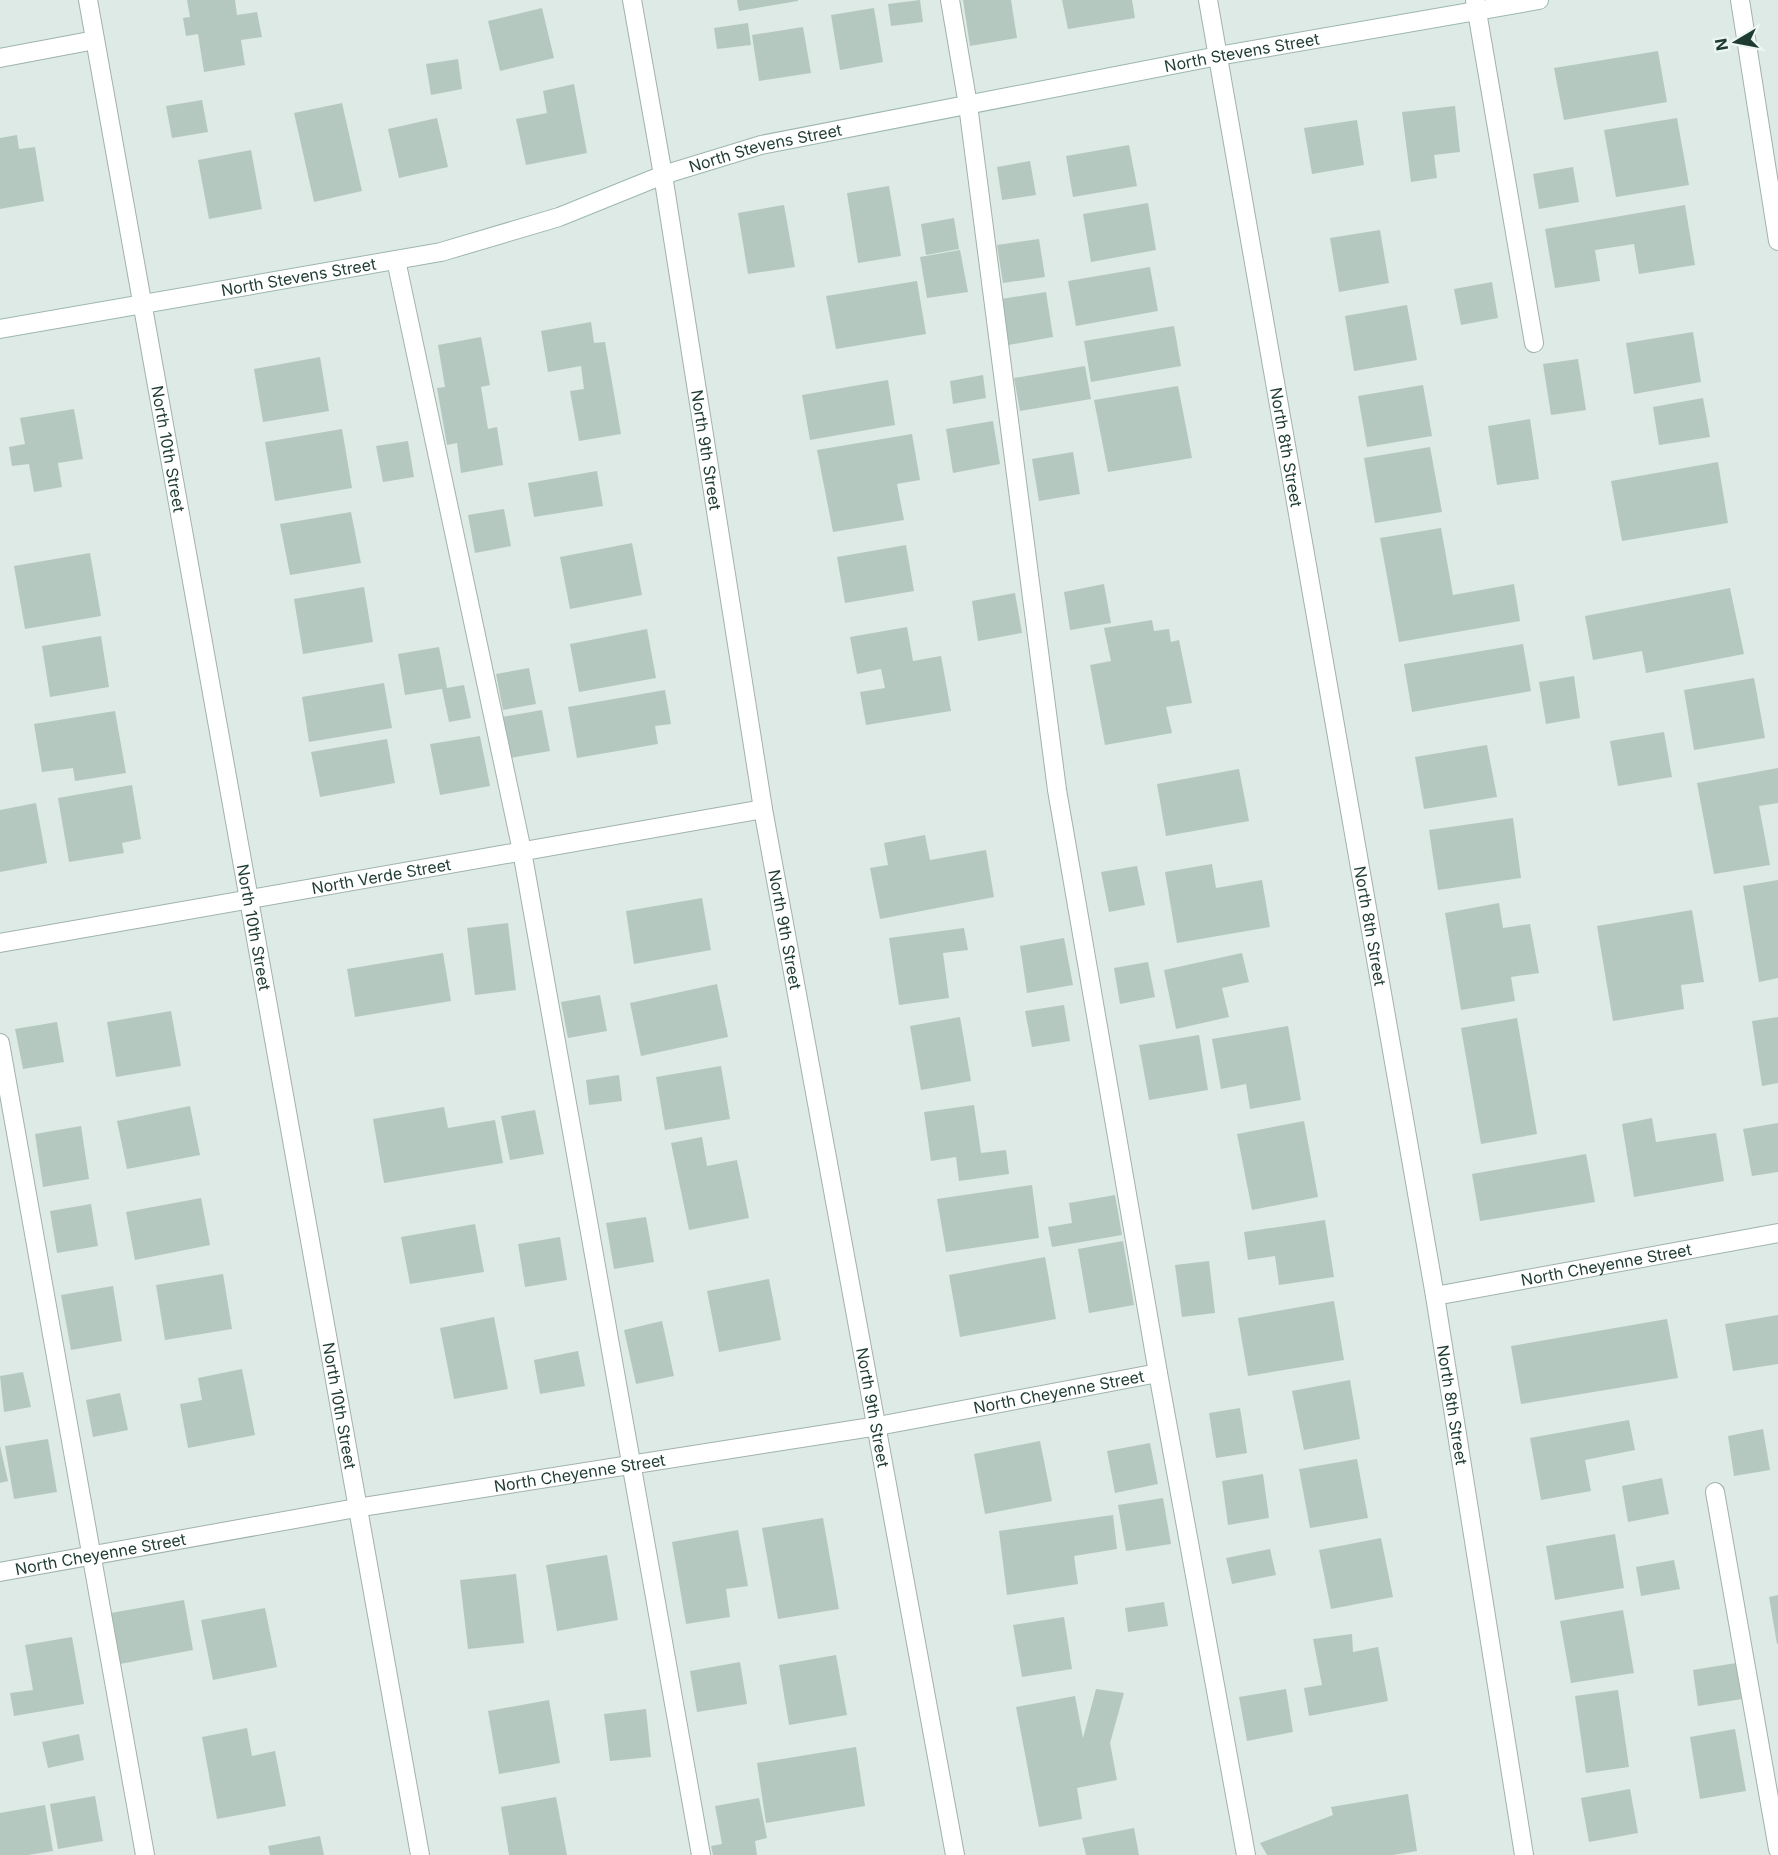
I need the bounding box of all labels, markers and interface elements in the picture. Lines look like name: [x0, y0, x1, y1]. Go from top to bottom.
north arrow: [1706, 12, 1766, 72]
street label: North Stevens Street: [1163, 29, 1321, 76]
text: N: [1710, 37, 1732, 52]
street label: North Stevens Street: [686, 119, 844, 176]
street label: North Stevens Street: [219, 254, 378, 300]
street label: North 10th Street: [147, 384, 189, 514]
street label: North 8th Street: [1266, 386, 1307, 509]
street label: North 9th Street: [687, 388, 726, 512]
street label: North Verde Street: [310, 854, 452, 898]
street label: North 10th Street: [233, 862, 275, 992]
street label: North 8th Street: [1350, 864, 1390, 987]
street label: North 9th Street: [764, 868, 806, 991]
street label: North Cheyenne Street: [1519, 1239, 1693, 1290]
street label: North 10th Street: [318, 1341, 361, 1471]
street label: North 8th Street: [1433, 1343, 1472, 1466]
street label: North 9th Street: [852, 1346, 894, 1469]
street label: North Cheyenne Street: [972, 1366, 1146, 1418]
street label: North Cheyenne Street: [492, 1450, 667, 1496]
street label: North Cheyenne Street: [13, 1529, 187, 1579]

